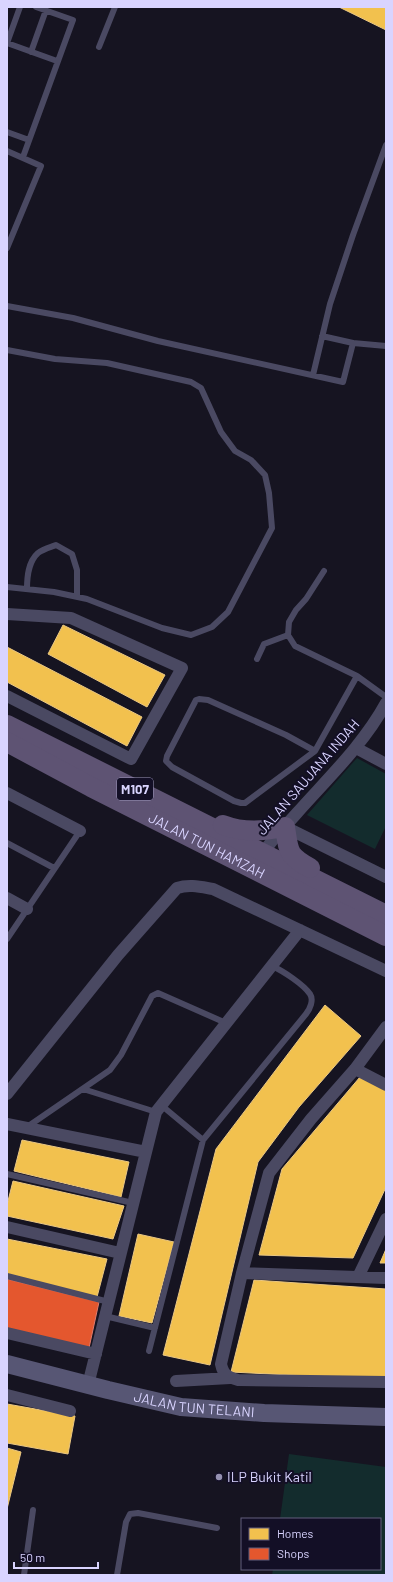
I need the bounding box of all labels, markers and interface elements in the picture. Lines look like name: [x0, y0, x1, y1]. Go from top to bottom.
street label: JALAN SAUJANA INDAH: [253, 715, 362, 838]
road number: M107: [117, 778, 153, 800]
street label: JALAN TUN HAMZAH: [146, 809, 268, 882]
street label: JALAN TUN TELANI: [132, 1387, 255, 1420]
place label: ILP Bukit Katil: [227, 1468, 312, 1485]
marker: ILP Bukit Katil: [214, 1472, 224, 1482]
legend: [241, 1518, 381, 1570]
text: Homes: [277, 1526, 314, 1540]
scale bar: [14, 1544, 98, 1570]
text: Shops: [277, 1546, 310, 1560]
text: 50 m: [20, 1550, 45, 1564]

